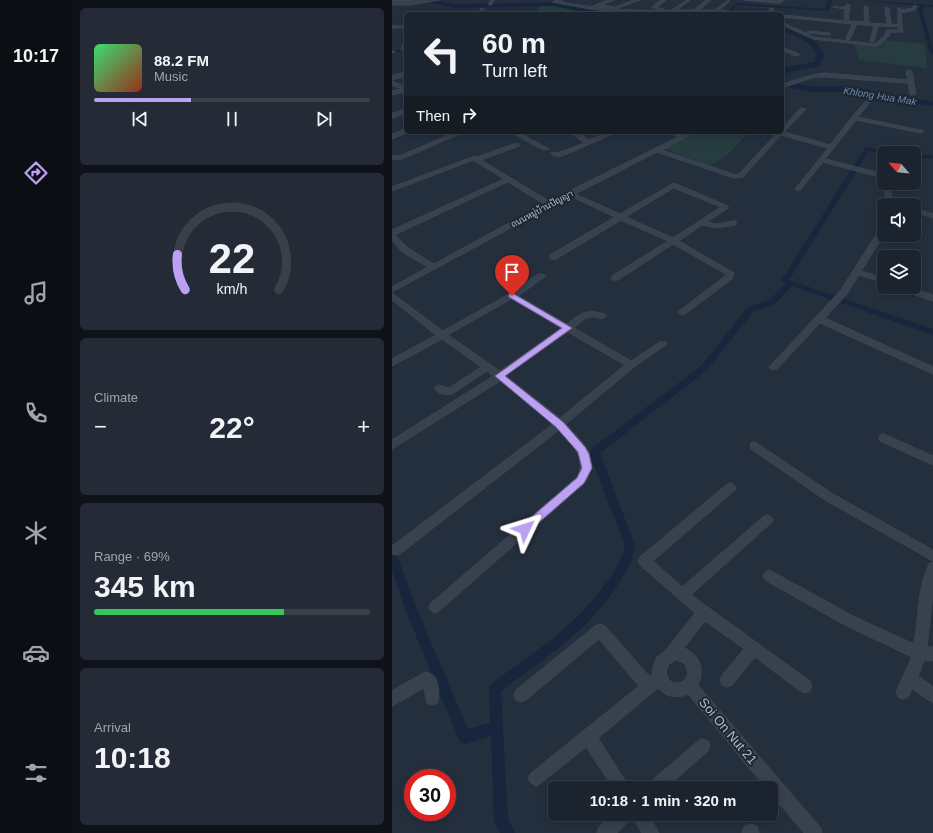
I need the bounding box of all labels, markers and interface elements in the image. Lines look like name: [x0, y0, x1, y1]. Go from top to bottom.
icon: left: [416, 28, 468, 80]
text: 60 m: [482, 28, 546, 59]
text: 10:17: [13, 46, 59, 66]
text: 88.2 FM: [154, 52, 209, 69]
text: Turn left: [482, 61, 547, 81]
text: Music: [154, 69, 188, 84]
water label: Khlong Hua Mak: [843, 85, 918, 107]
icon: right: [458, 104, 480, 126]
text: Then: [416, 107, 450, 124]
icon: previous: [129, 108, 151, 130]
icon: pause: [221, 108, 243, 130]
icon: next: [313, 108, 335, 130]
north arrow: [877, 146, 921, 190]
map controls: [877, 146, 921, 294]
icon: directions: [22, 159, 50, 187]
street label: ถนนหมู่บ้านปัญญา: [509, 187, 575, 231]
button: sound: [877, 198, 921, 242]
text: 22: [209, 234, 255, 281]
button: layers: [877, 250, 921, 294]
pin: [495, 255, 529, 296]
icon: arrive: [501, 261, 523, 283]
icon: music: [22, 279, 50, 307]
text: km/h: [217, 280, 248, 296]
text: Climate: [94, 390, 138, 405]
icon: phone: [22, 399, 50, 427]
text: 22°: [209, 411, 255, 444]
text: −: [94, 414, 107, 439]
text: +: [357, 414, 370, 439]
position arrow: [504, 508, 546, 550]
icon: climate: [22, 519, 50, 547]
text: Range · 69%: [94, 549, 170, 564]
text: 345 km: [94, 570, 196, 603]
icon: car: [22, 639, 50, 667]
street label: Soi On Nut 21: [696, 695, 760, 767]
text: Arrival: [94, 720, 131, 735]
text: 10:18: [94, 741, 171, 774]
icon: filters: [22, 759, 50, 787]
speed limit sign: 30: [404, 769, 456, 821]
text: 10:18 · 1 min · 320 m: [590, 792, 736, 809]

